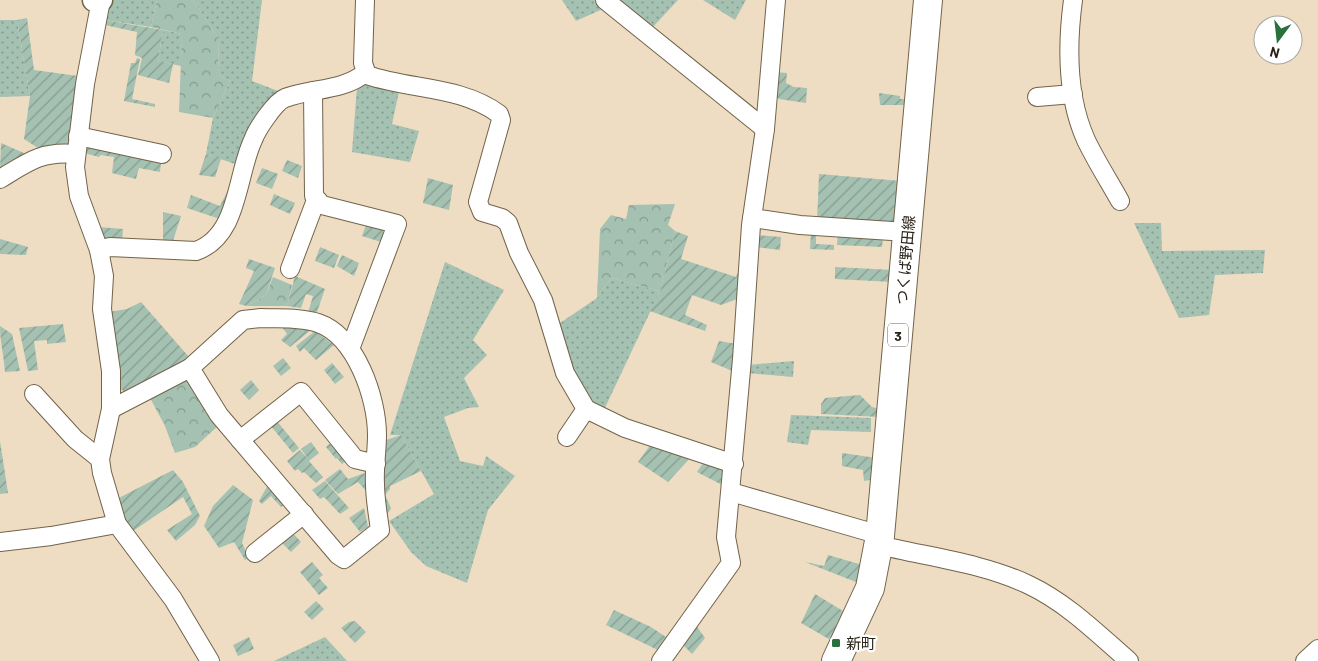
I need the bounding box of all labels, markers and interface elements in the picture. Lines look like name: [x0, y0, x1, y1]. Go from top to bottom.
north arrow: [1253, 15, 1303, 65]
text: N: [1268, 44, 1281, 62]
street label: つくば野田線: [892, 214, 918, 306]
road number: 3: [888, 324, 908, 346]
place label: 新町: [846, 634, 876, 652]
marker: 新町: [830, 637, 842, 649]

